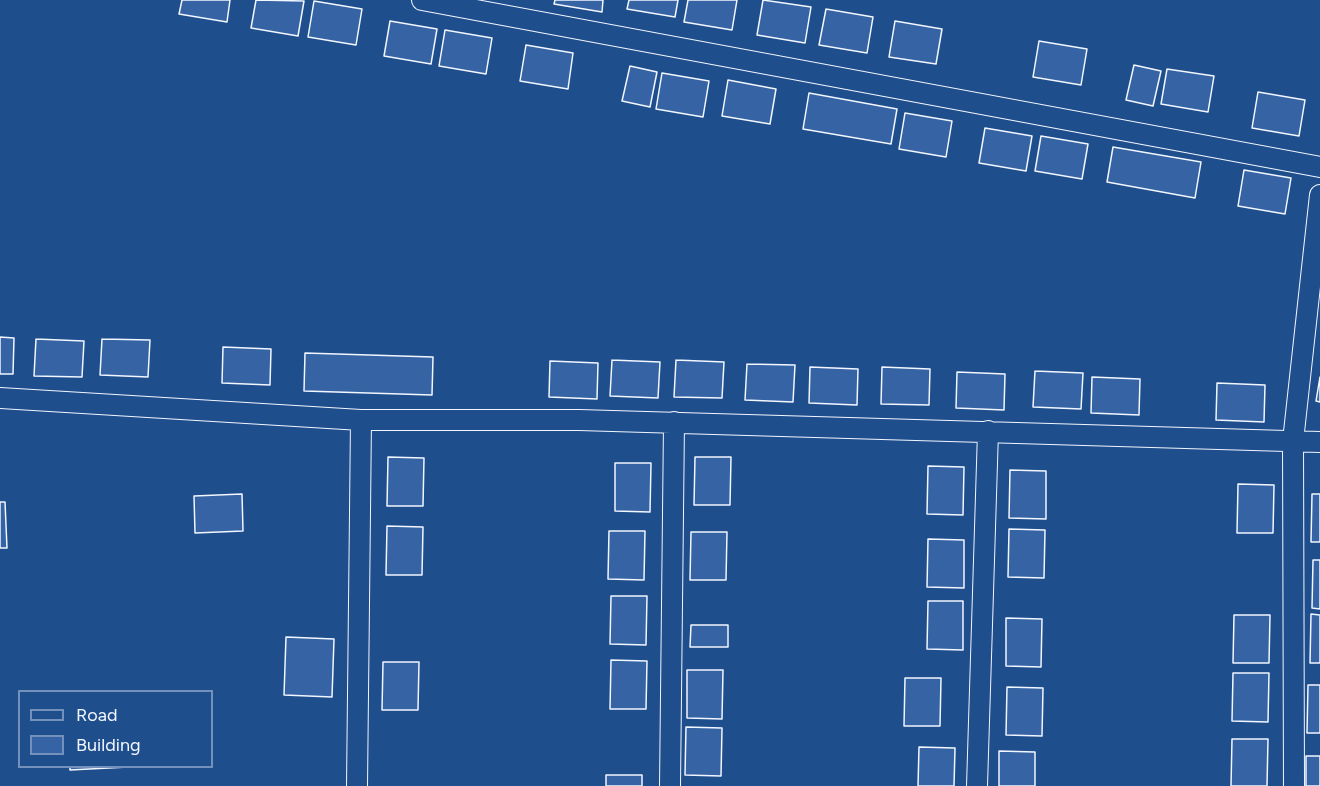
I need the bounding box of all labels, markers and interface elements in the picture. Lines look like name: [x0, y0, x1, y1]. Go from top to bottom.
legend: [18, 690, 213, 768]
text: Road: [76, 704, 117, 726]
text: Building: [76, 734, 141, 756]

